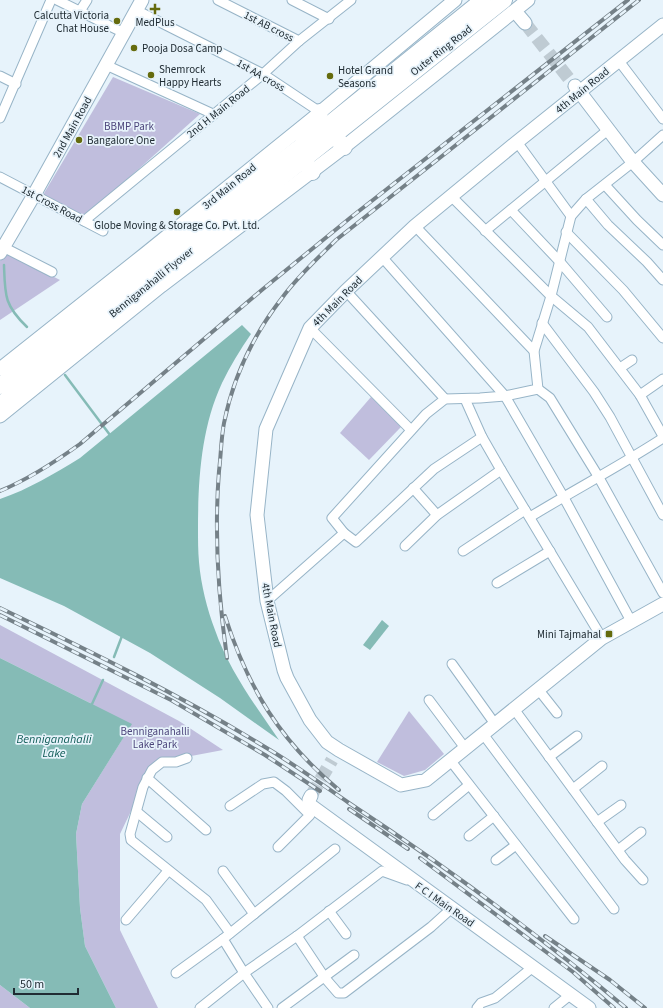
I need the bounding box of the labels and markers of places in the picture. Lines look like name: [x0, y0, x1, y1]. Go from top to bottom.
marker: MedPlus: [150, 4, 160, 14]
place label: Calcutta Victoria Chat House: [34, 8, 110, 36]
place label: MedPlus: [135, 15, 175, 30]
marker: Calcutta Victoria Chat House: [112, 16, 122, 26]
place label: Pooja Dosa Camp: [142, 41, 222, 56]
marker: Pooja Dosa Camp: [129, 43, 139, 53]
place label: Shemrock Happy Hearts: [159, 62, 222, 90]
place label: Hotel Grand Seasons: [338, 63, 393, 91]
marker: Shemrock Happy Hearts: [146, 70, 156, 80]
marker: Hotel Grand Seasons: [325, 71, 335, 81]
place label: Bangalore One: [87, 133, 155, 148]
marker: Bangalore One: [74, 135, 84, 145]
marker: Globe Moving & Storage Co. Pvt. Ltd.: [172, 207, 182, 217]
place label: Globe Moving & Storage Co. Pvt. Ltd.: [94, 218, 260, 233]
place label: Mini Tajmahal: [537, 627, 601, 642]
marker: Mini Tajmahal: [604, 629, 614, 639]

